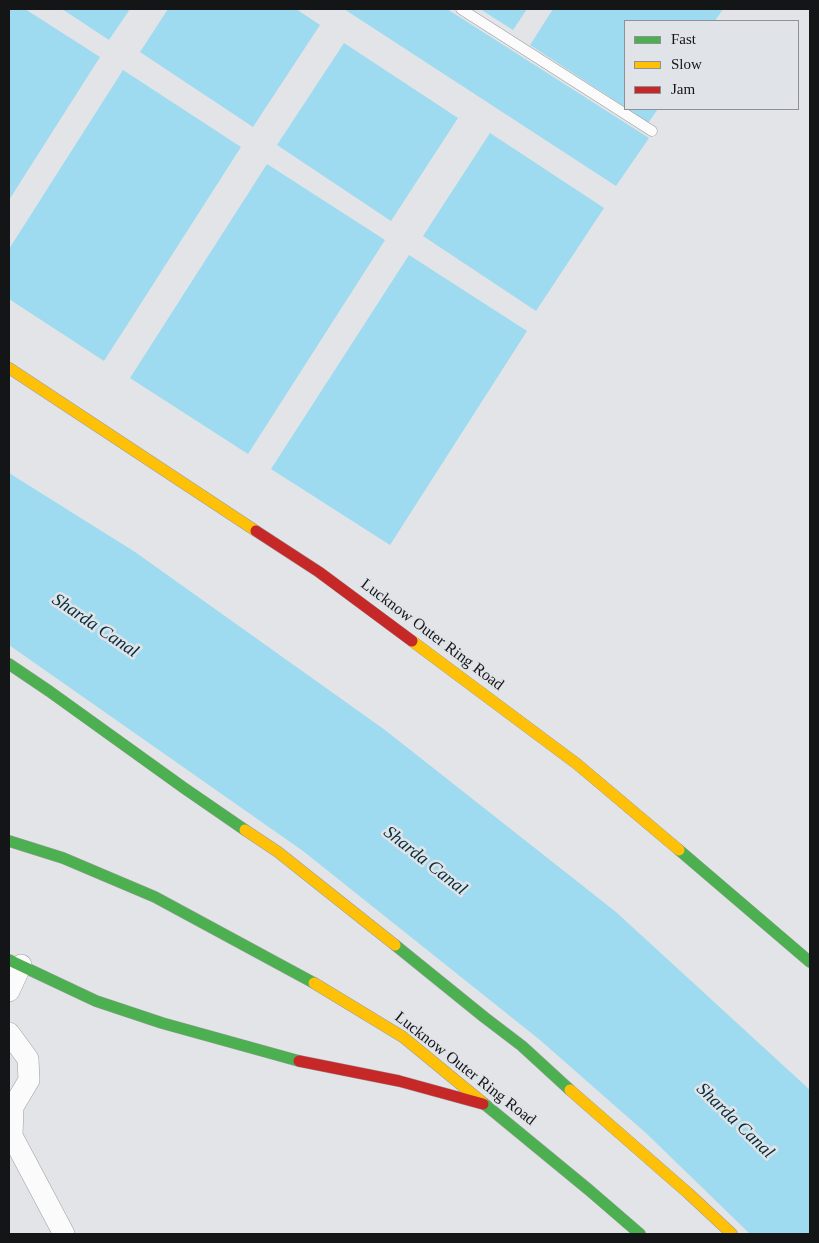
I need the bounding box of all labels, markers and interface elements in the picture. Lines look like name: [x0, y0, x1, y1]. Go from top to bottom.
legend: [624, 20, 799, 110]
text: Fast: [671, 31, 696, 47]
text: Slow: [671, 56, 702, 72]
text: Jam: [671, 81, 695, 97]
street label: Lucknow Outer Ring Road: [357, 575, 507, 695]
water label: Sharda Canal: [48, 589, 142, 663]
water label: Sharda Canal: [379, 822, 471, 900]
street label: Lucknow Outer Ring Road: [391, 1008, 539, 1130]
water label: Sharda Canal: [692, 1079, 778, 1163]

